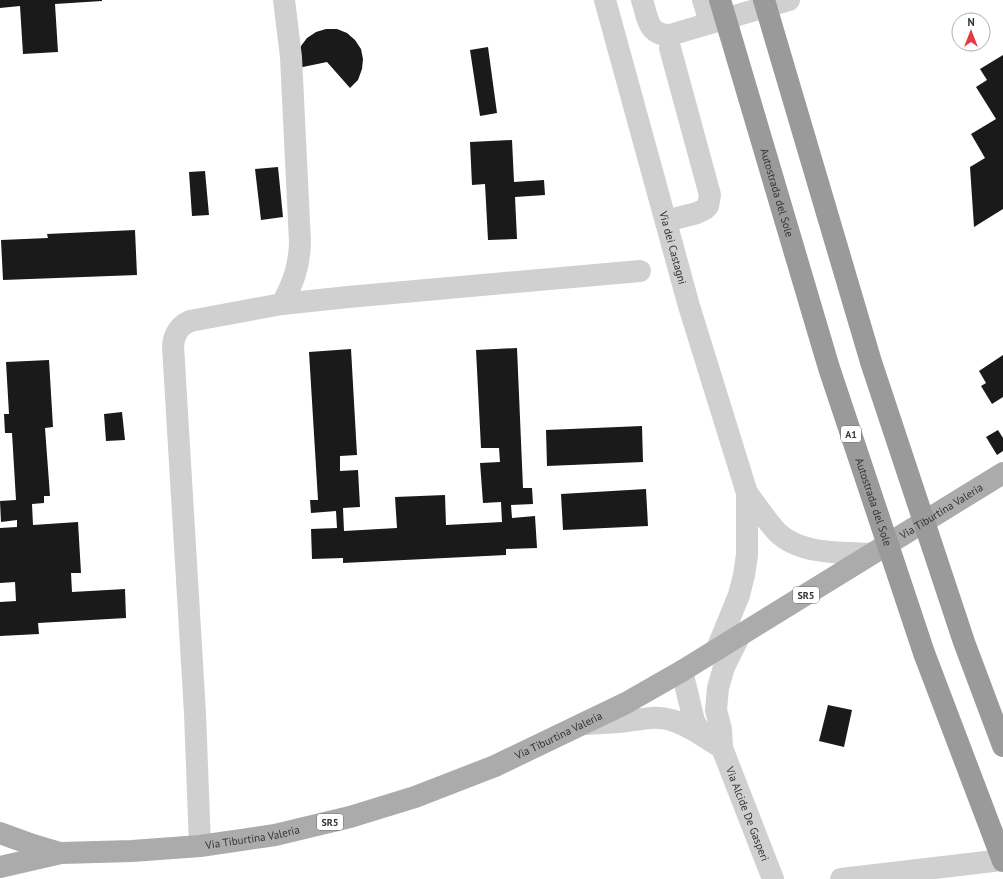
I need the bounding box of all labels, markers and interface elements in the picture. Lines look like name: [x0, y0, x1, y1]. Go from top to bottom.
north arrow: [951, 12, 991, 52]
text: N: [967, 15, 975, 29]
street label: Autostrada del Sole: [757, 147, 797, 239]
street label: Via dei Castagni: [656, 209, 690, 286]
road number: A1: [841, 426, 861, 442]
street label: Autostrada del Sole: [852, 456, 895, 548]
street label: Via Tiburtina Valeria: [896, 480, 985, 543]
road number: SR5: [793, 587, 819, 603]
street label: Via Tiburtina Valeria: [512, 709, 604, 763]
street label: Via Alcide De Gasperi: [723, 764, 772, 863]
road number: SR5: [317, 814, 343, 830]
street label: Via Tiburtina Valeria: [204, 822, 301, 852]

